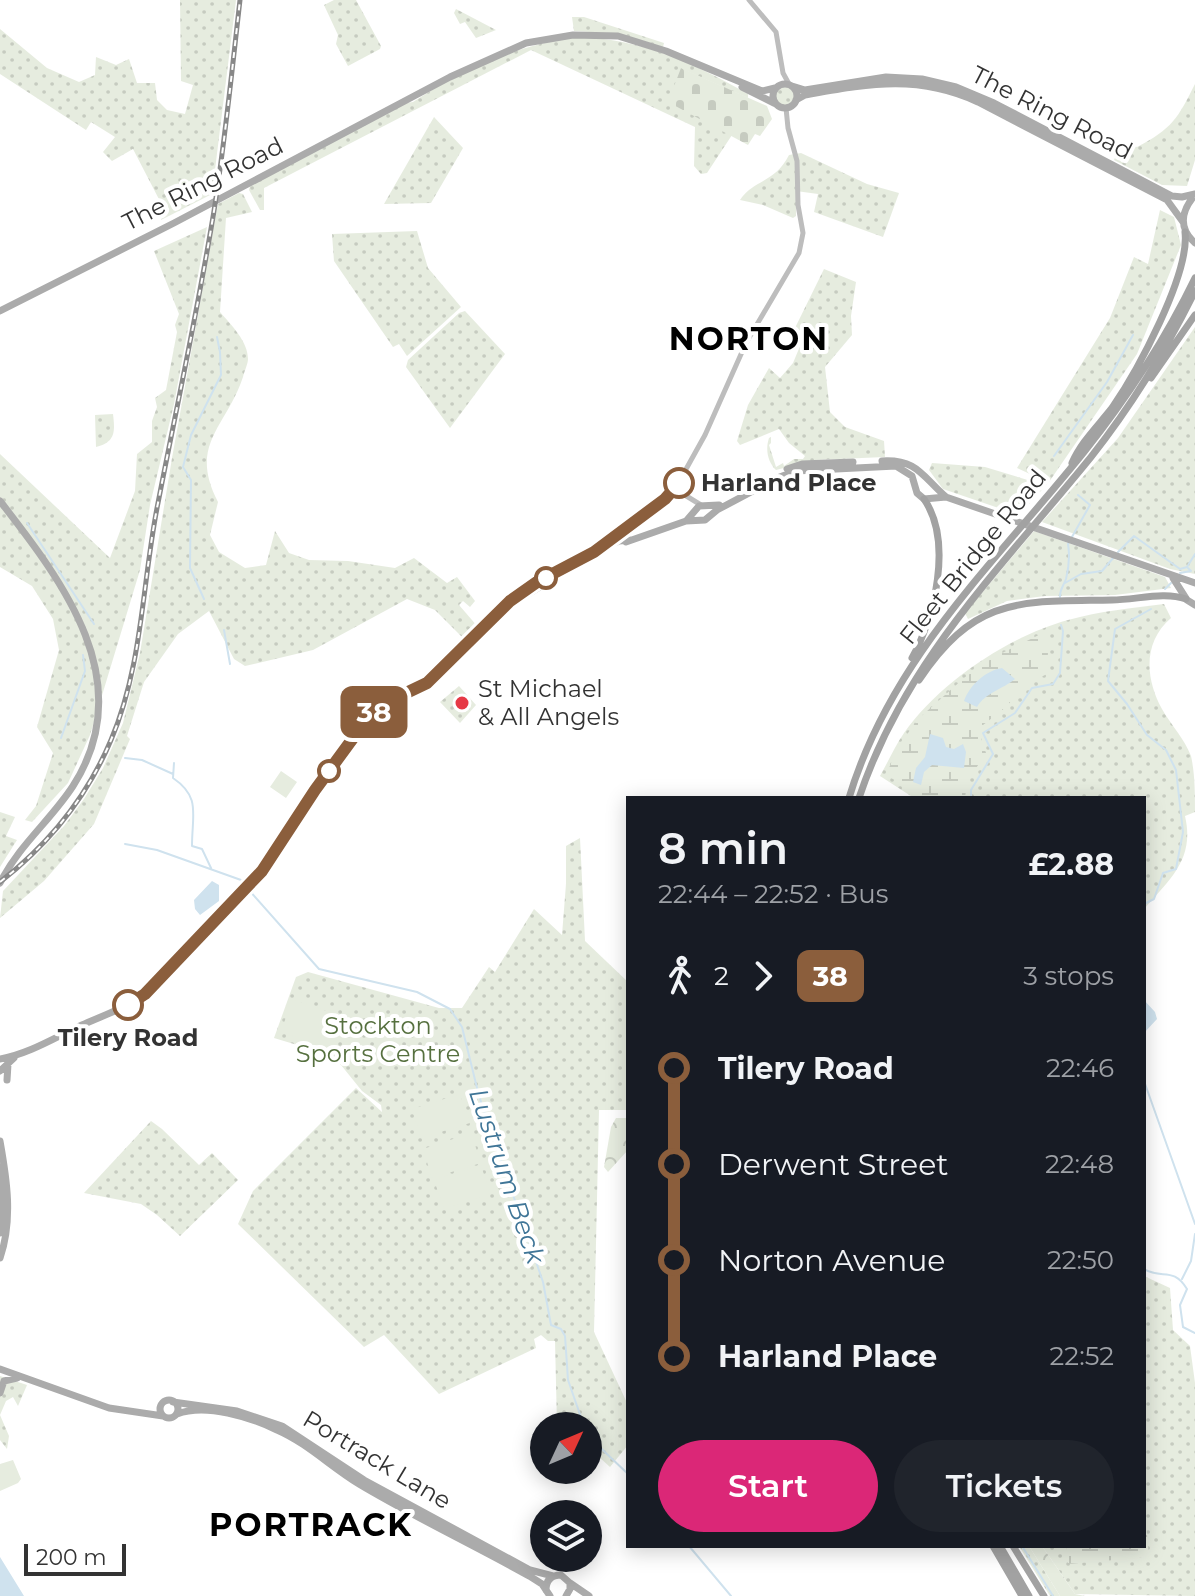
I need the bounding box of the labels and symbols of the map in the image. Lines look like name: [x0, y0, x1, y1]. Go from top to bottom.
street label: The Ring Road: [967, 60, 1137, 165]
street label: The Ring Road: [118, 131, 288, 236]
district label: NORTON: [669, 319, 829, 358]
street label: Fleet Bridge Road: [893, 463, 1052, 650]
marker: Harland Place: [664, 468, 694, 498]
place label: Harland Place: [701, 468, 876, 497]
unlabelled marker: [535, 567, 557, 589]
place label: St Michael & All Angels: [478, 674, 619, 731]
line badge: 38: [338, 686, 410, 738]
marker: St Michael & All Angels: [453, 694, 471, 712]
unlabelled marker: [318, 760, 340, 782]
marker: Tilery Road: [113, 990, 143, 1020]
park label: Stockton Sports Centre: [296, 1011, 460, 1068]
place label: Tilery Road: [58, 1023, 198, 1052]
water label: Lustrum Beck: [462, 1084, 552, 1269]
street label: Portrack Lane: [298, 1404, 457, 1515]
north arrow: [530, 1412, 602, 1484]
district label: PORTRACK: [209, 1505, 413, 1544]
scale bar: [24, 1540, 126, 1576]

